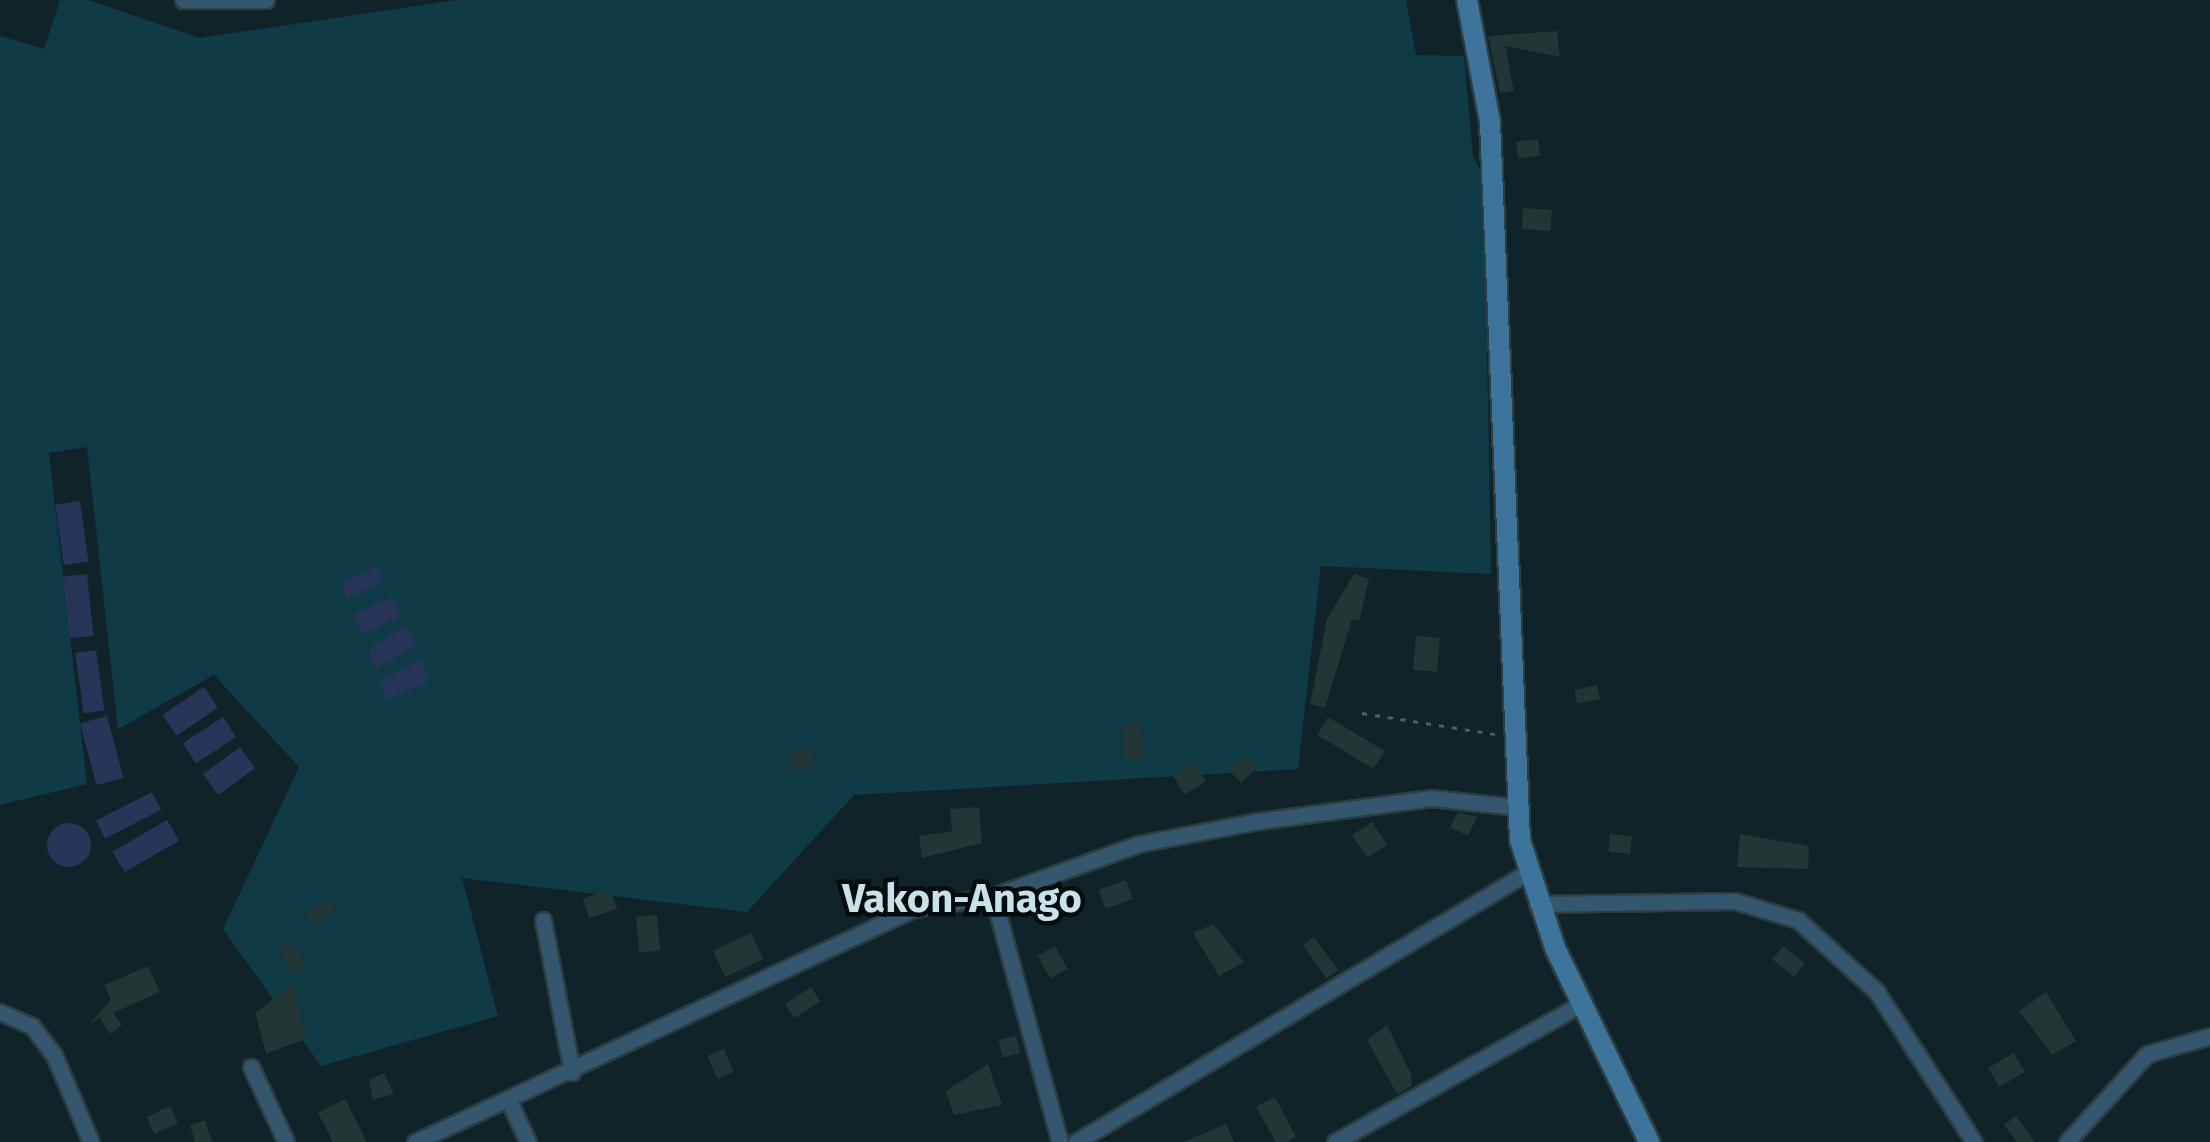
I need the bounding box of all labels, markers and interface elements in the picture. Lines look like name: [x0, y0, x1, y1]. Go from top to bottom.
district label: Vakon-Anago: [842, 875, 1082, 923]

